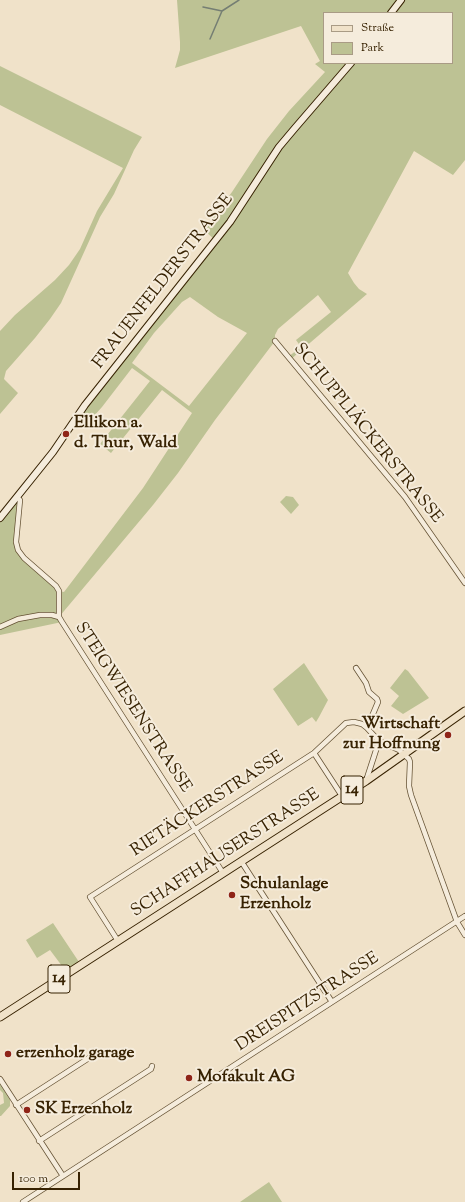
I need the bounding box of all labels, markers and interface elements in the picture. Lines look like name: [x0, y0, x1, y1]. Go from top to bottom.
legend: [323, 12, 453, 64]
text: Straße: [361, 19, 394, 37]
text: Park: [361, 39, 384, 57]
street label: FRAUENFELDERSTRASSE: [89, 191, 239, 373]
street label: SCHUPPLIÄCKERSTRASSE: [288, 340, 446, 528]
place label: Ellikon a. d. Thur, Wald: [74, 414, 177, 454]
marker: Ellikon a. d. Thur, Wald: [61, 429, 71, 439]
street label: STEIGWIESENSTRASSE: [69, 619, 195, 797]
place label: Wirtschaft zur Hoffnung: [343, 715, 440, 755]
marker: Wirtschaft zur Hoffnung: [443, 730, 453, 740]
street label: RIETÄCKERSTRASSE: [128, 748, 288, 862]
road number: 14: [341, 776, 363, 804]
street label: SCHAFFHAUSERSTRASSE: [128, 785, 324, 923]
place label: Schulanlage Erzenholz: [240, 875, 328, 915]
marker: Schulanlage Erzenholz: [227, 890, 237, 900]
street label: DREISPITZSTRASSE: [233, 949, 383, 1057]
road number: 14: [48, 965, 70, 993]
place label: erzenholz garage: [16, 1044, 135, 1064]
marker: erzenholz garage: [3, 1049, 13, 1059]
place label: Mofakult AG: [197, 1068, 295, 1088]
marker: Mofakult AG: [184, 1073, 194, 1083]
place label: SK Erzenholz: [35, 1100, 132, 1120]
marker: SK Erzenholz: [22, 1105, 32, 1115]
scale bar: [14, 1164, 82, 1190]
text: 100 m: [19, 1170, 48, 1188]

